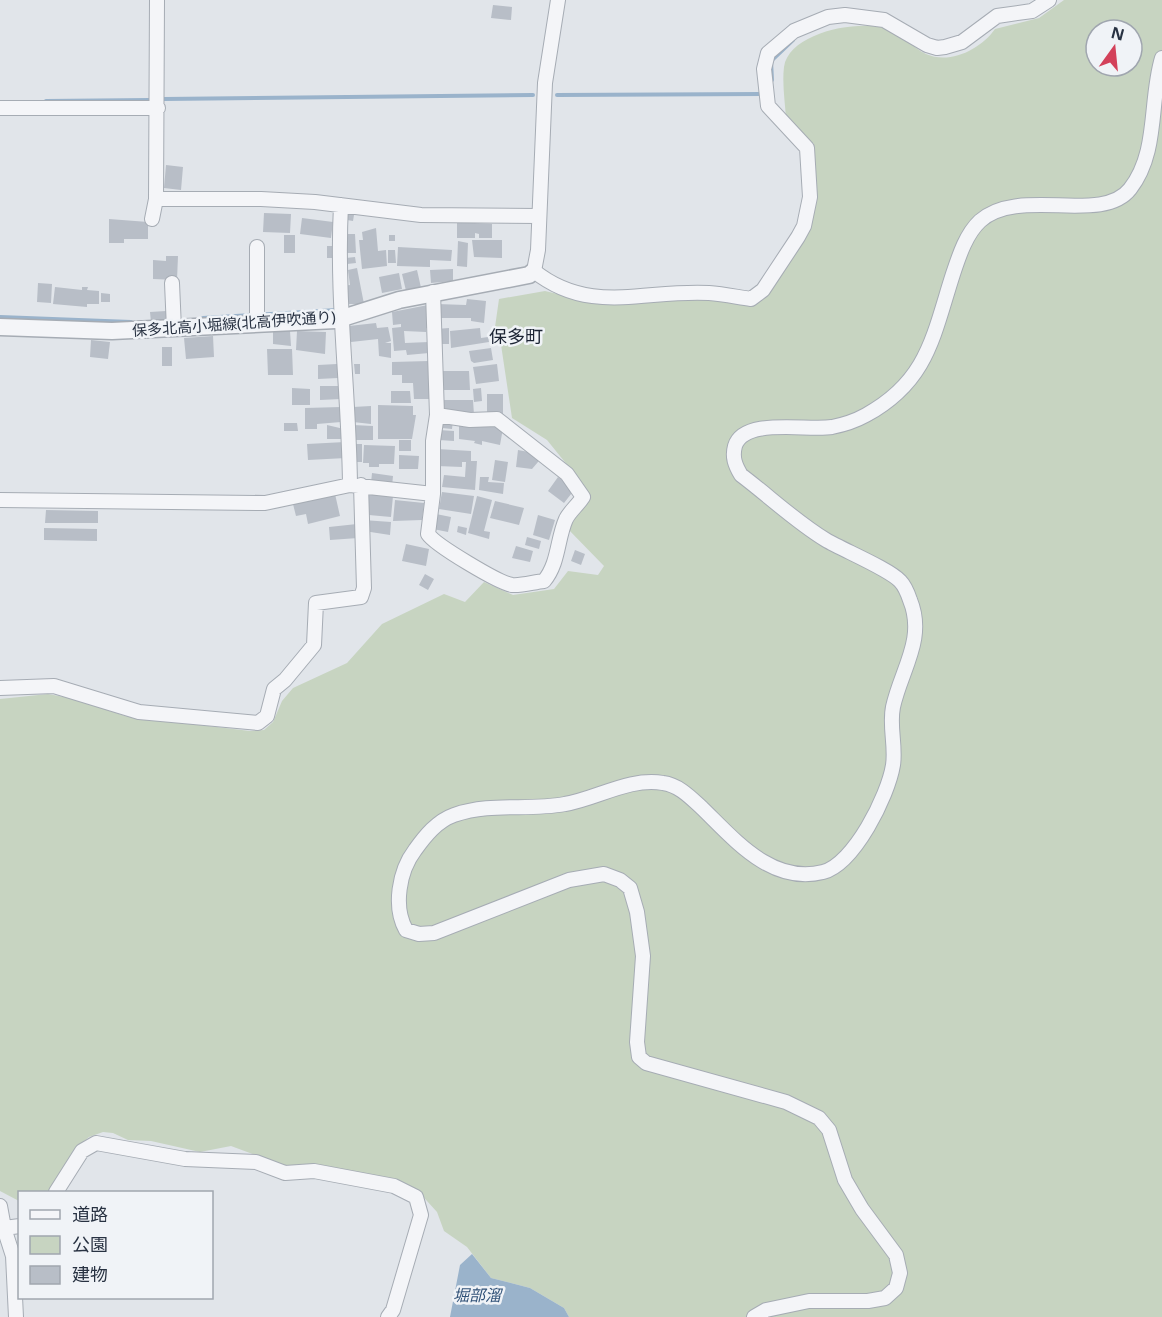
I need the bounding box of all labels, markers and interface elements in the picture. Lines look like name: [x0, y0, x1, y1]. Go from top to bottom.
north arrow: [1084, 18, 1144, 78]
text: N: [1109, 21, 1127, 46]
street label: 保多北高小堀線(北高伊吹通り): [131, 306, 336, 340]
district label: 保多町: [489, 324, 543, 348]
legend: [18, 1191, 213, 1299]
text: 道路: [72, 1202, 108, 1226]
text: 公園: [72, 1232, 108, 1256]
text: 建物: [72, 1262, 108, 1286]
water label: 堀部溜: [453, 1284, 504, 1306]

